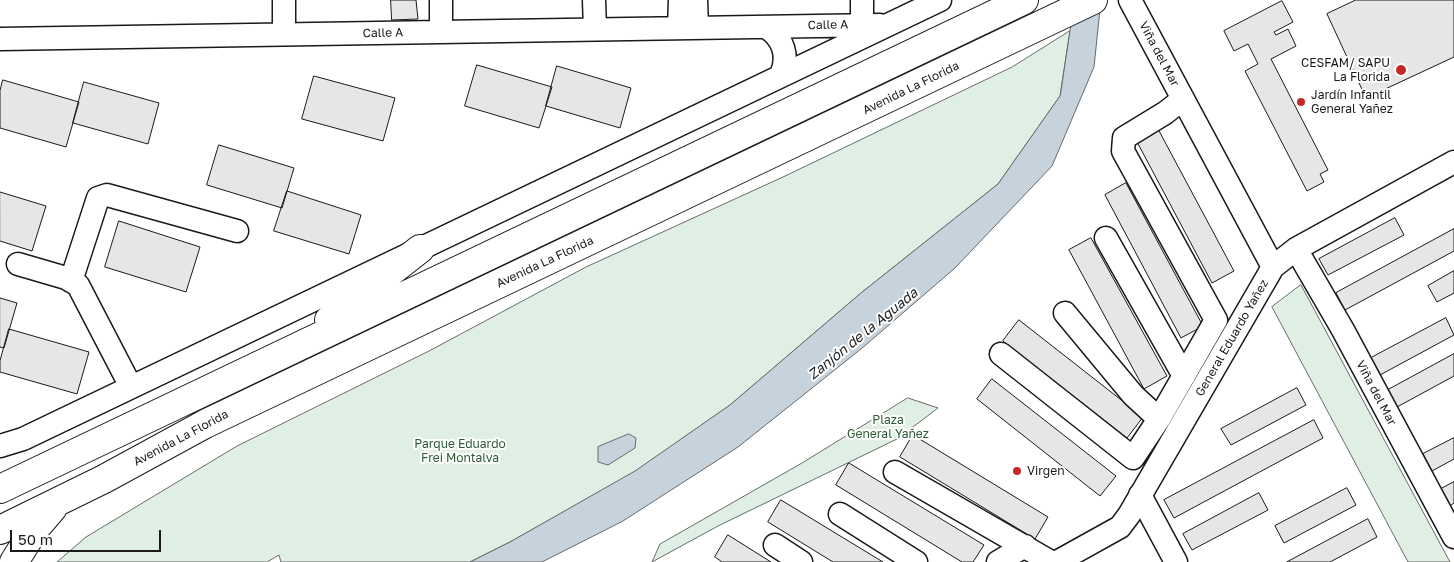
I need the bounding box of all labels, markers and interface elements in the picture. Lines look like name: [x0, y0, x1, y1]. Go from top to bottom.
street label: Calle A: [808, 17, 848, 33]
street label: Viña del Mar: [1136, 19, 1182, 89]
street label: Calle A: [363, 25, 403, 41]
place label: CESFAM/ SAPU La Florida: [1301, 56, 1390, 84]
street label: Avenida La Florida: [860, 58, 962, 118]
marker: CESFAM/ SAPU La Florida: [1394, 63, 1408, 77]
place label: Jardín Infantil General Yañez: [1311, 88, 1393, 116]
marker: Jardín Infantil General Yañez: [1295, 96, 1307, 108]
street label: Avenida La Florida: [494, 233, 596, 291]
street label: General Eduardo Yañez: [1193, 277, 1271, 399]
water label: Zanjón de la Aguada: [805, 285, 921, 383]
street label: Viña del Mar: [1353, 358, 1399, 428]
street label: Avenida La Florida: [131, 407, 231, 469]
park label: Plaza General Yañez: [847, 413, 929, 441]
park label: Parque Eduardo Frei Montalva: [414, 437, 506, 465]
place label: Virgen: [1027, 464, 1065, 478]
marker: Virgen: [1011, 465, 1023, 477]
scale bar: [12, 520, 164, 552]
text: 50 m: [18, 530, 53, 548]

